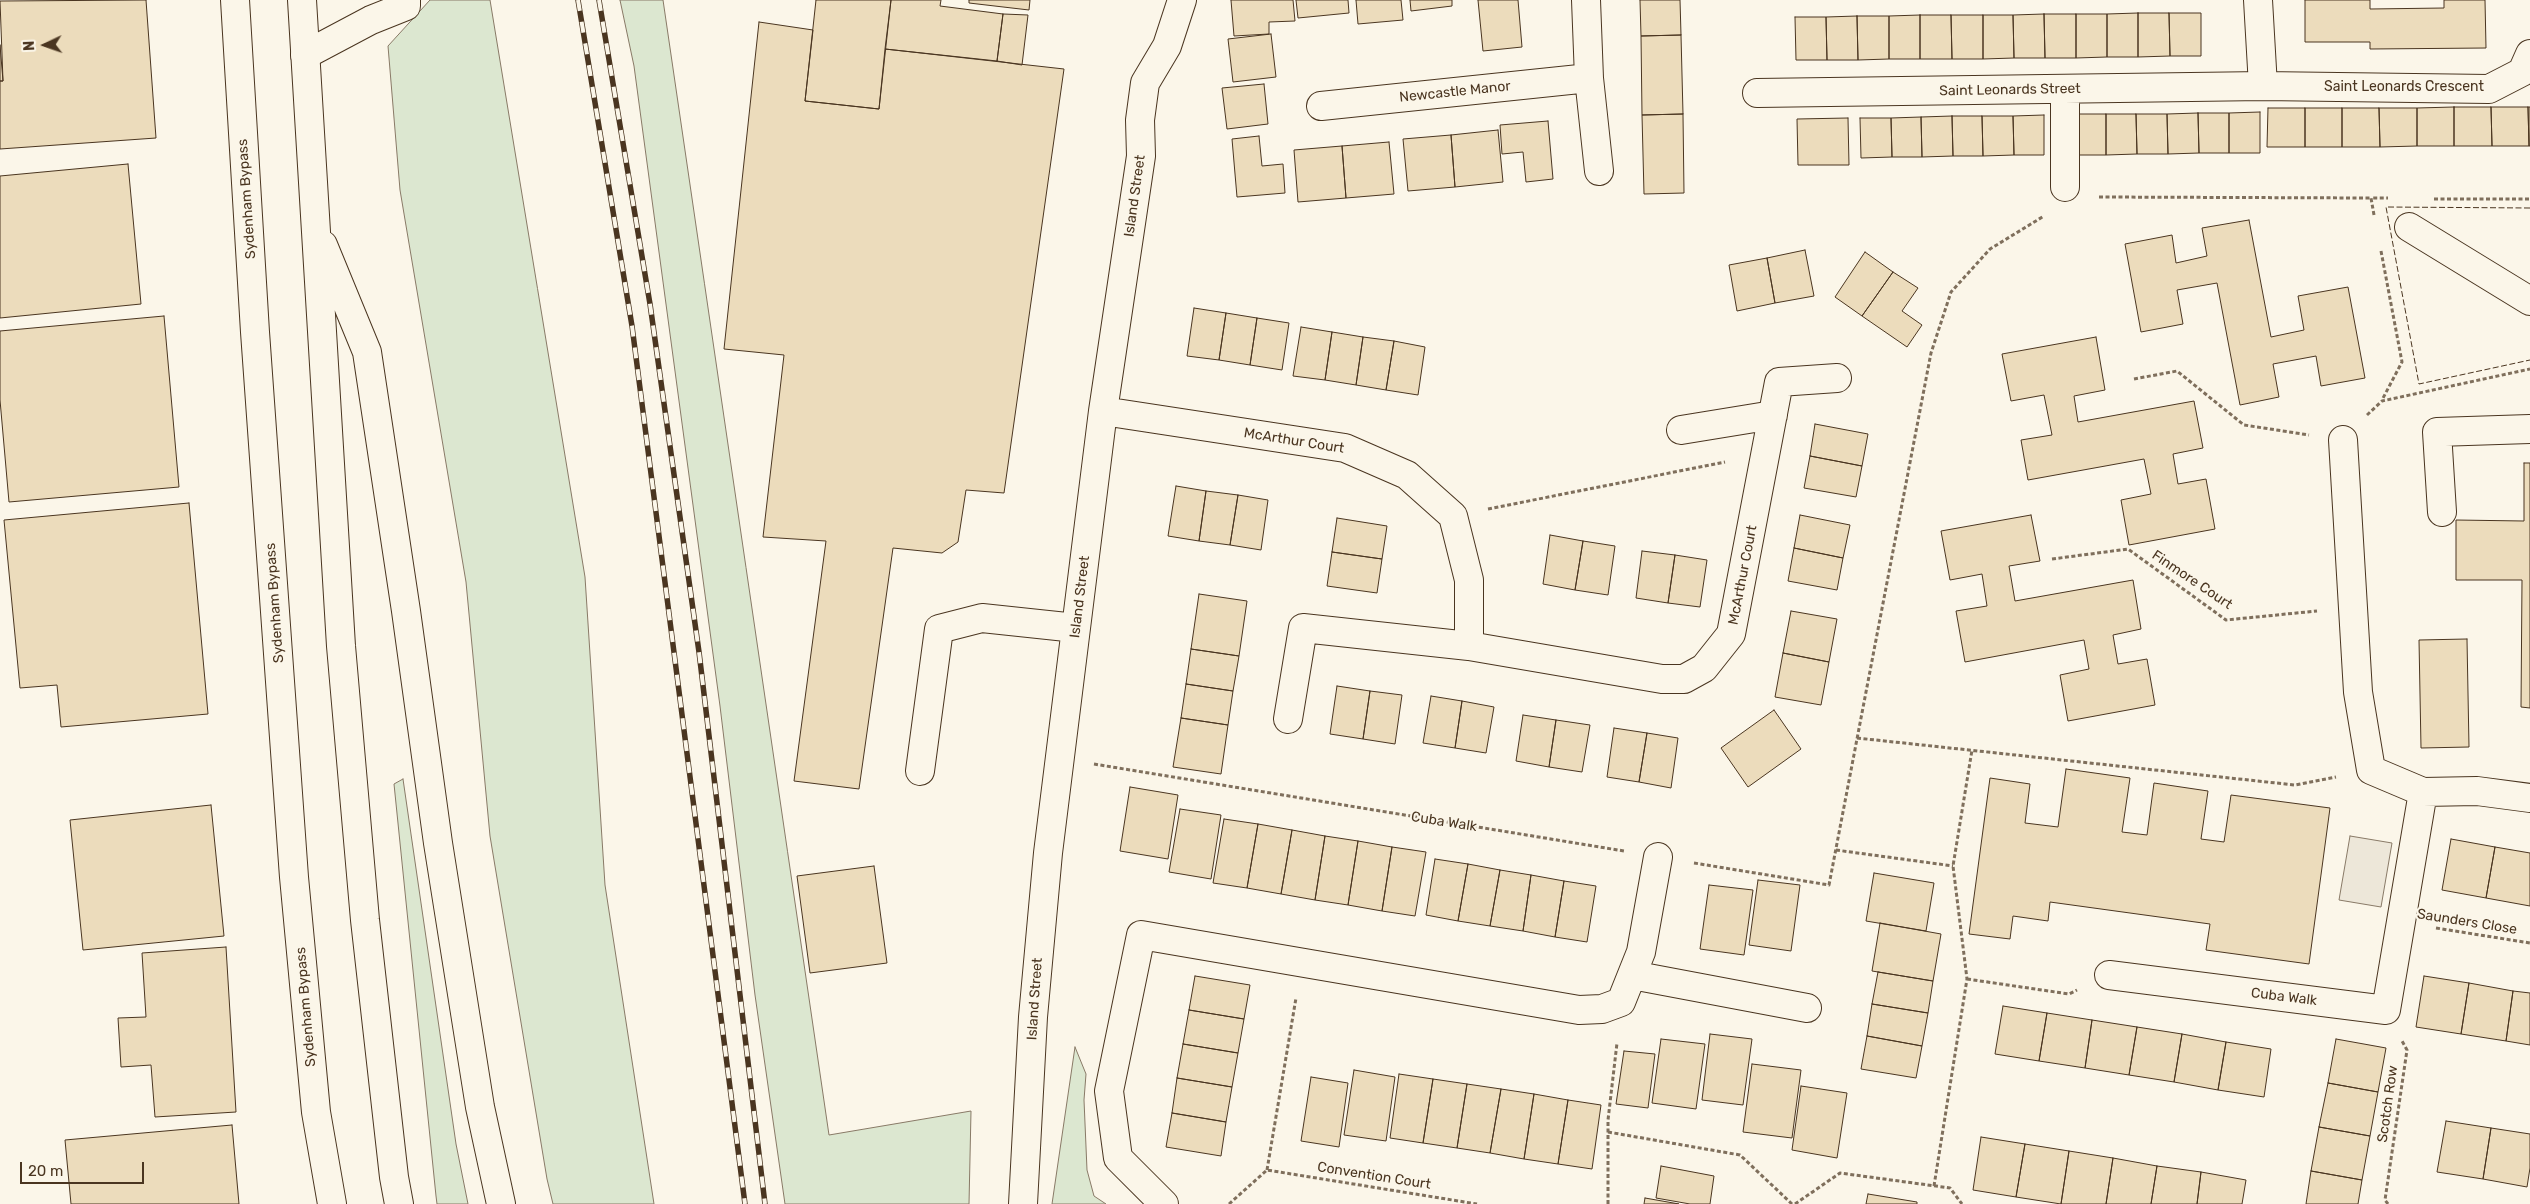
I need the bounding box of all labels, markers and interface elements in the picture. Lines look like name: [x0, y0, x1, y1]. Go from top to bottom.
north arrow: [20, 20, 70, 70]
text: N: [21, 40, 38, 51]
street label: Newcastle Manor: [1399, 78, 1511, 106]
street label: Saint Leonards Crescent: [2324, 79, 2484, 95]
street label: Saint Leonards Street: [1939, 80, 2081, 100]
street label: Sydenham Bypass: [234, 138, 260, 260]
street label: Island Street: [1121, 154, 1149, 238]
street label: McArthur Court: [1243, 425, 1345, 457]
street label: McArthur Court: [1725, 524, 1761, 626]
street label: Sydenham Bypass: [262, 542, 288, 664]
street label: Finmore Court: [2149, 547, 2235, 613]
street label: Island Street: [1067, 555, 1093, 639]
street label: Cuba Walk: [1410, 809, 1478, 835]
street label: Saunders Close: [2416, 906, 2518, 938]
street label: Sydenham Bypass: [292, 946, 320, 1068]
street label: Island Street: [1024, 957, 1046, 1041]
street label: Cuba Walk: [2250, 985, 2318, 1009]
street label: Scotch Row: [2374, 1064, 2402, 1144]
scale bar: [22, 1152, 146, 1184]
street label: Convention Court: [1316, 1159, 1432, 1193]
text: 20 m: [28, 1162, 63, 1180]

